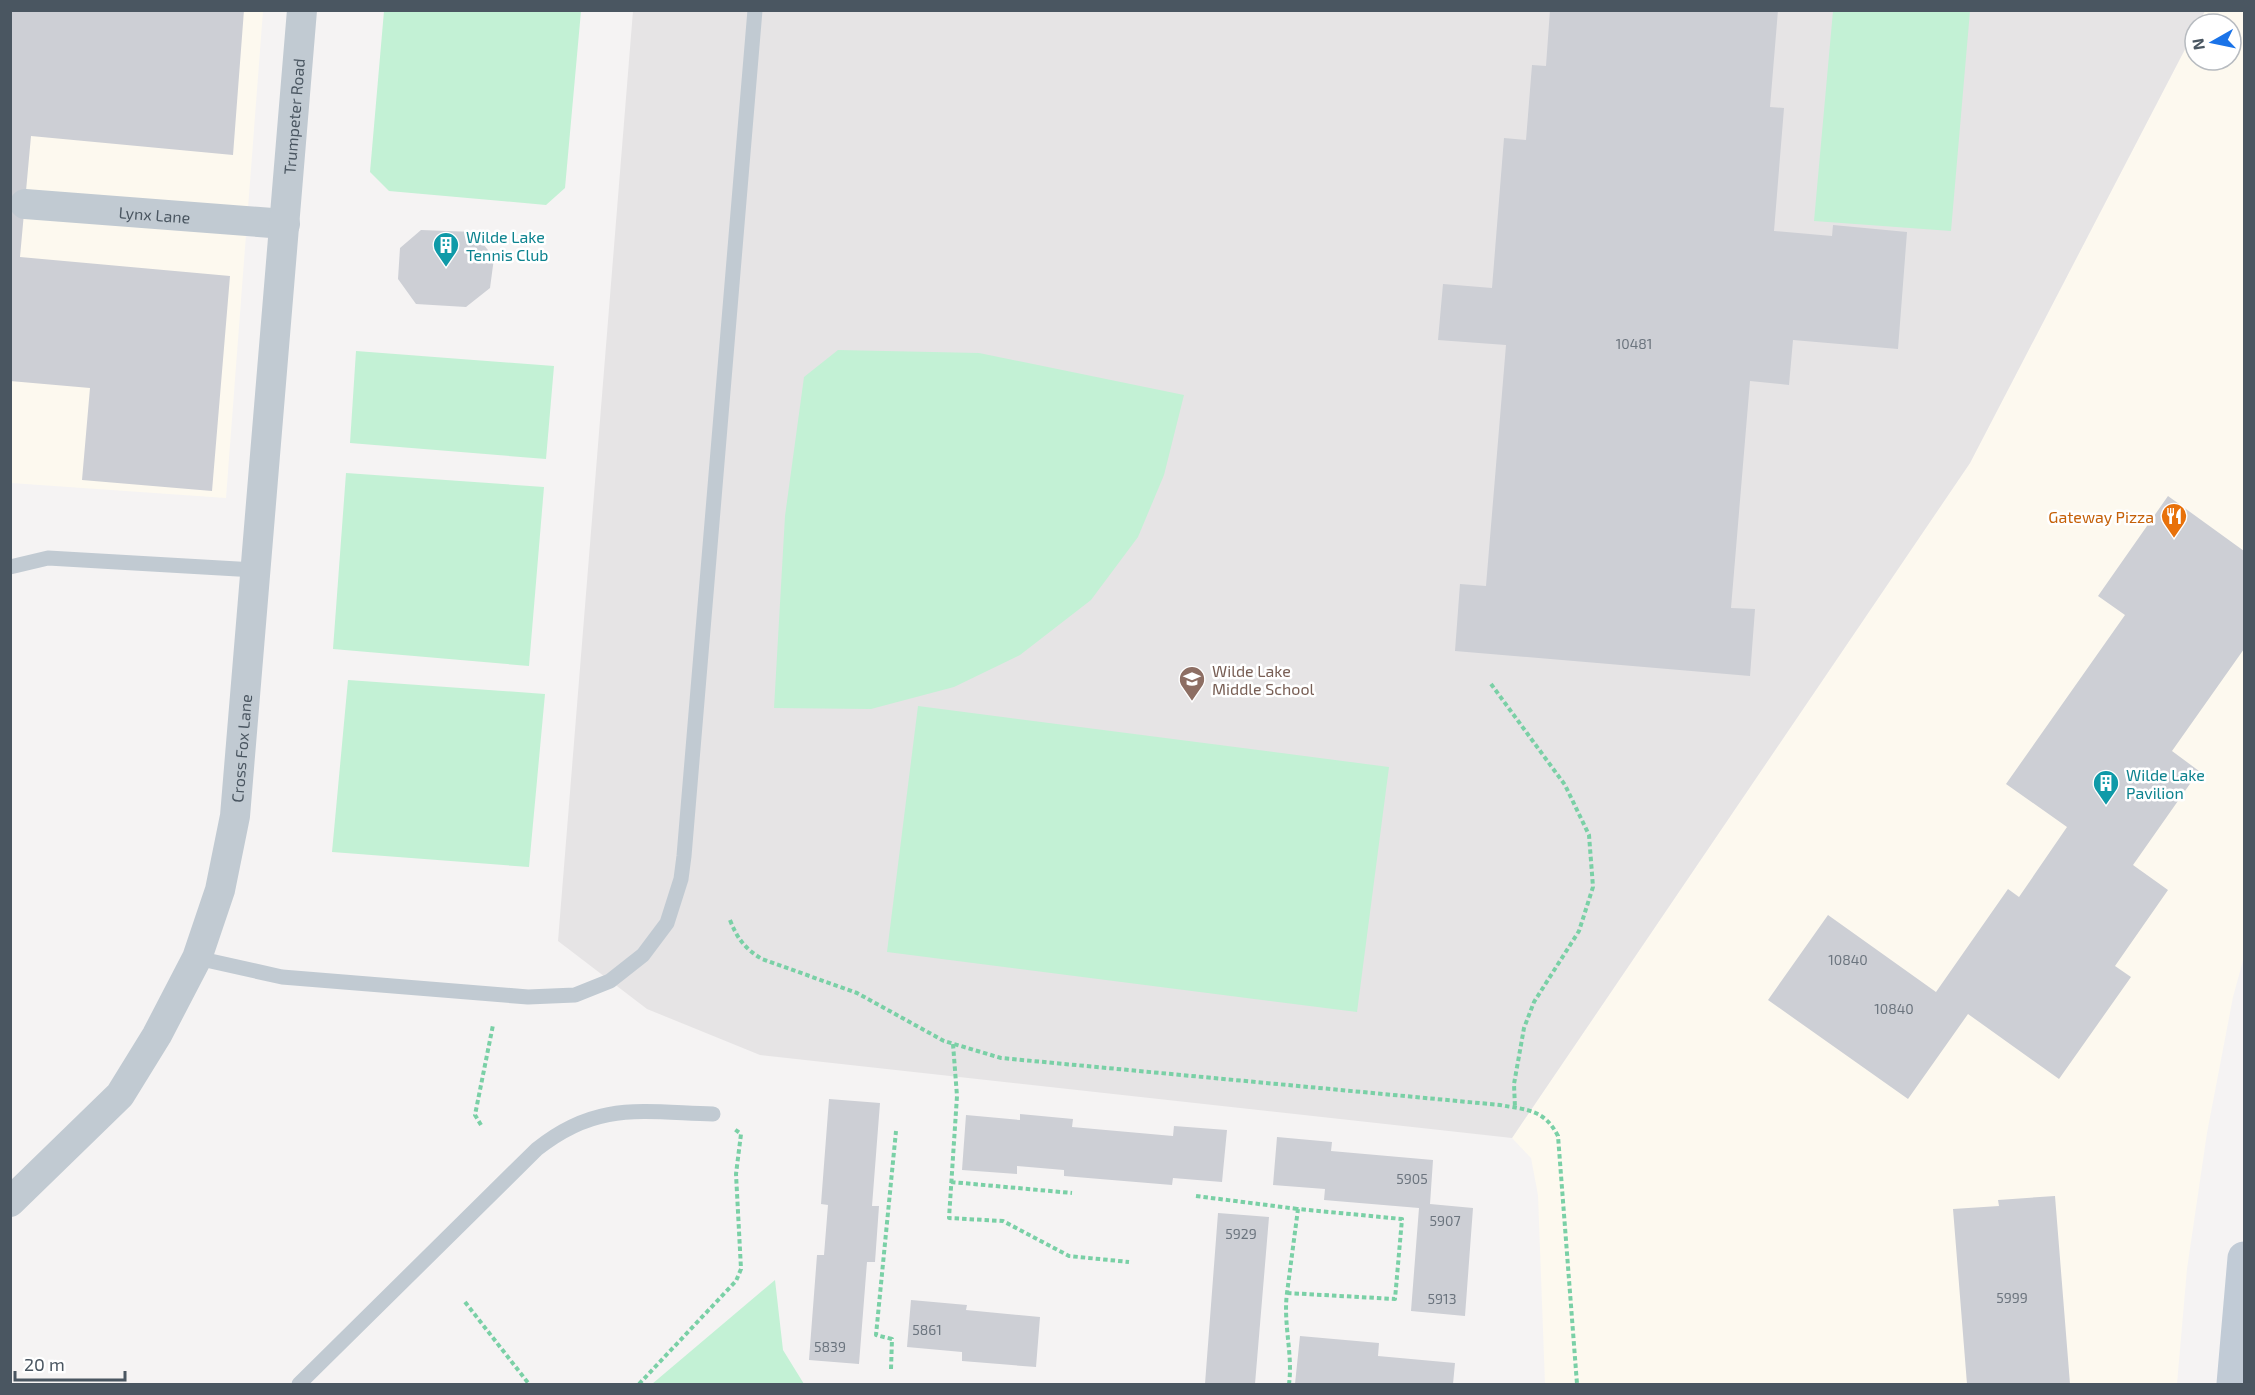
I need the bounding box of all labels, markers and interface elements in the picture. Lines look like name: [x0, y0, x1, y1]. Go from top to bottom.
north arrow: [2183, 12, 2243, 72]
text: N: [2187, 37, 2208, 52]
street label: Trumpeter Road: [279, 58, 307, 175]
street label: Lynx Lane: [118, 202, 191, 226]
place label: Wilde Lake Tennis Club: [466, 227, 548, 264]
building icon: Wilde Lake Tennis Club: [431, 230, 461, 268]
house number: 10481: [1616, 335, 1652, 352]
restaurant icon: Gateway Pizza: [2159, 501, 2189, 539]
place label: Gateway Pizza: [2048, 507, 2154, 526]
place label: Wilde Lake Middle School: [1212, 661, 1315, 698]
school or university icon: Wilde Lake Middle School: [1177, 664, 1207, 702]
street label: Cross Fox Lane: [227, 693, 255, 803]
place label: Wilde Lake Pavilion: [2126, 765, 2205, 802]
building icon: Wilde Lake Pavilion: [2091, 768, 2121, 806]
house number: 10840: [1828, 951, 1868, 968]
house number: 10840: [1874, 1000, 1914, 1017]
house number: 5905: [1396, 1170, 1428, 1187]
house number: 5907: [1429, 1212, 1461, 1229]
house number: 5929: [1225, 1225, 1257, 1242]
house number: 5999: [1996, 1289, 2028, 1306]
house number: 5913: [1428, 1290, 1456, 1307]
house number: 5861: [912, 1321, 942, 1338]
house number: 5839: [814, 1338, 846, 1355]
scale bar: [15, 1344, 124, 1382]
text: 20 m: [24, 1353, 65, 1375]

